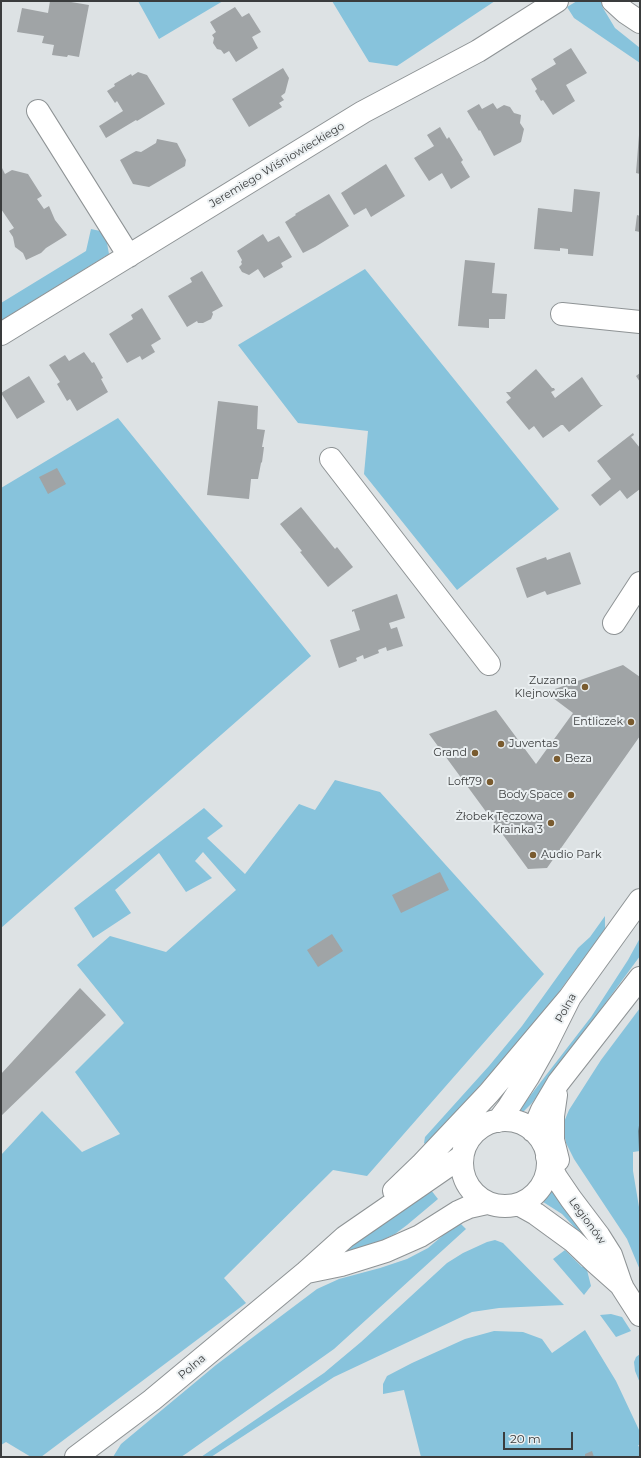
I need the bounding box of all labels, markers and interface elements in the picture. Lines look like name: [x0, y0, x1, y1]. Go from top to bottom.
street label: Jeremiego Wiśniowieckiego: [207, 119, 347, 211]
place label: Zuzanna Klejnowska: [515, 674, 577, 700]
marker: Zuzanna Klejnowska: [580, 682, 590, 692]
place label: Entliczek: [573, 715, 623, 729]
marker: Entliczek: [626, 717, 636, 727]
place label: Juventas: [509, 737, 558, 751]
marker: Juventas: [496, 739, 506, 749]
place label: Grand: [433, 746, 467, 760]
marker: Grand: [470, 748, 480, 758]
place label: Beza: [565, 752, 592, 766]
marker: Beza: [552, 754, 562, 764]
place label: Loft79: [448, 775, 482, 789]
marker: Loft79: [485, 777, 495, 787]
place label: Body Space: [498, 788, 563, 802]
marker: Body Space: [566, 790, 576, 800]
place label: Żłobek Tęczowa Krainka 3: [456, 810, 543, 836]
marker: Żłobek Tęczowa Krainka 3: [546, 818, 556, 828]
place label: Audio Park: [541, 848, 601, 862]
marker: Audio Park: [528, 850, 538, 860]
street label: Polna: [553, 991, 579, 1025]
street label: Legionów: [566, 1195, 608, 1247]
street label: Polna: [176, 1352, 208, 1382]
scale bar: [505, 1424, 575, 1450]
text: 20 m: [510, 1431, 541, 1446]

